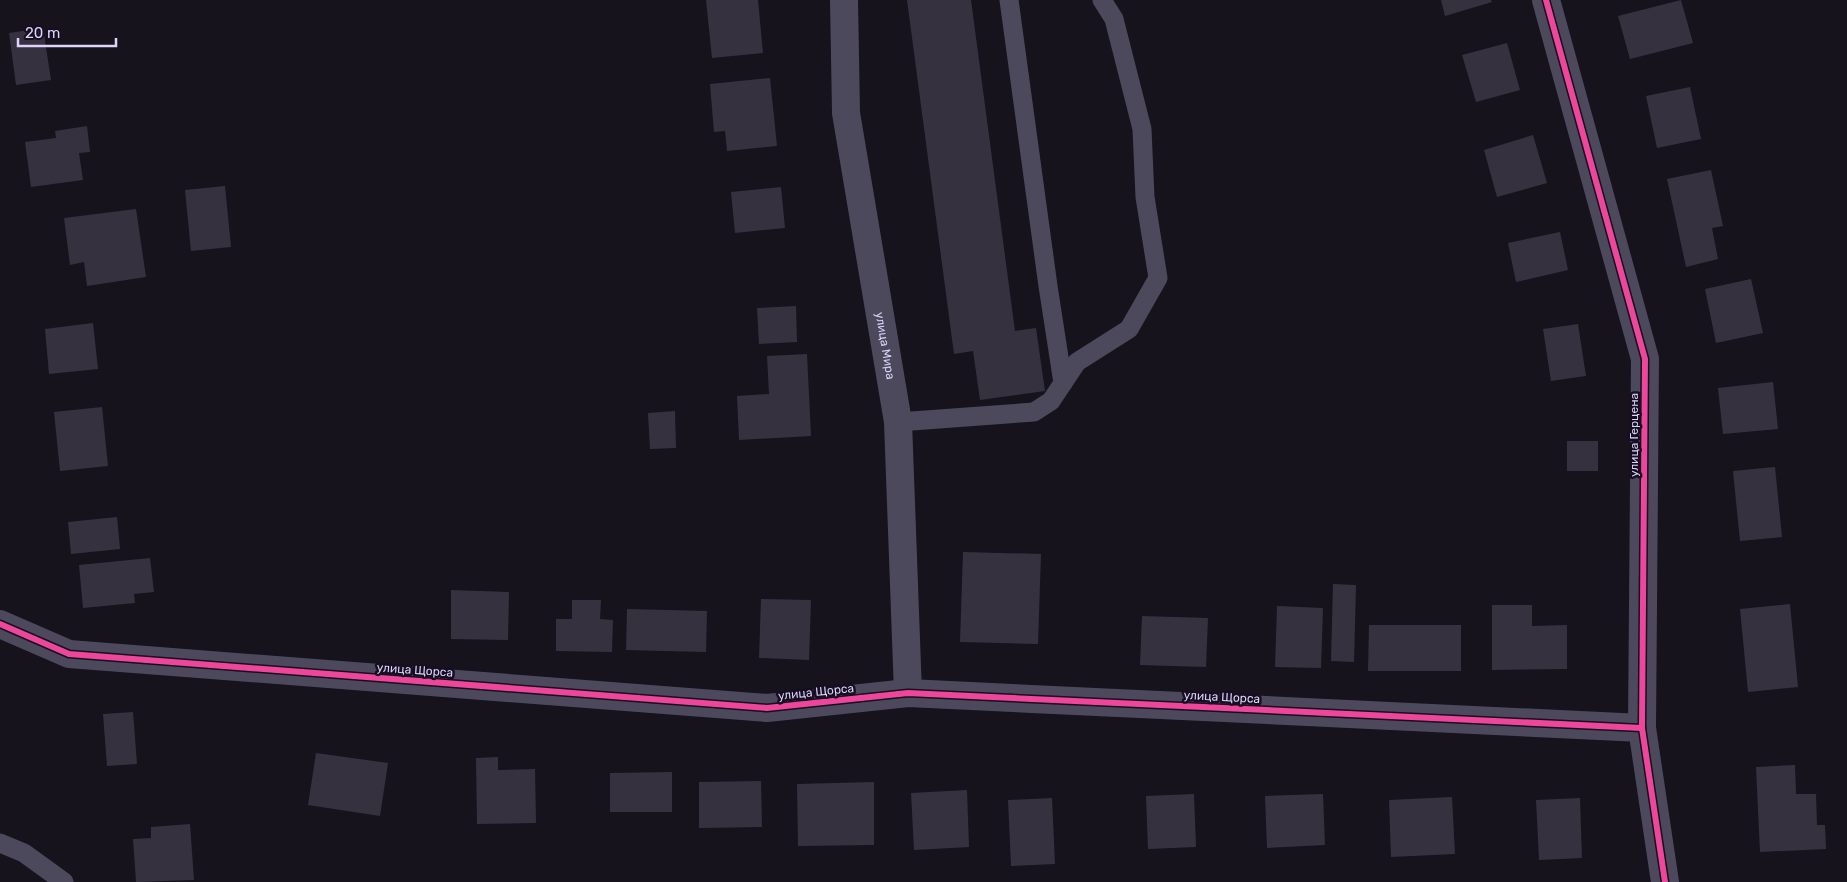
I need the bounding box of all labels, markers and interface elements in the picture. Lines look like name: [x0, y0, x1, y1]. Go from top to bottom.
scale bar: [18, 15, 115, 47]
text: 20 m: [25, 24, 60, 42]
street label: улица Мира: [873, 311, 898, 380]
street label: улица Герцена: [1627, 393, 1641, 477]
street label: улица Щорса: [376, 660, 454, 680]
street label: улица Щорса: [777, 681, 855, 703]
street label: улица Щорса: [1183, 688, 1261, 706]

